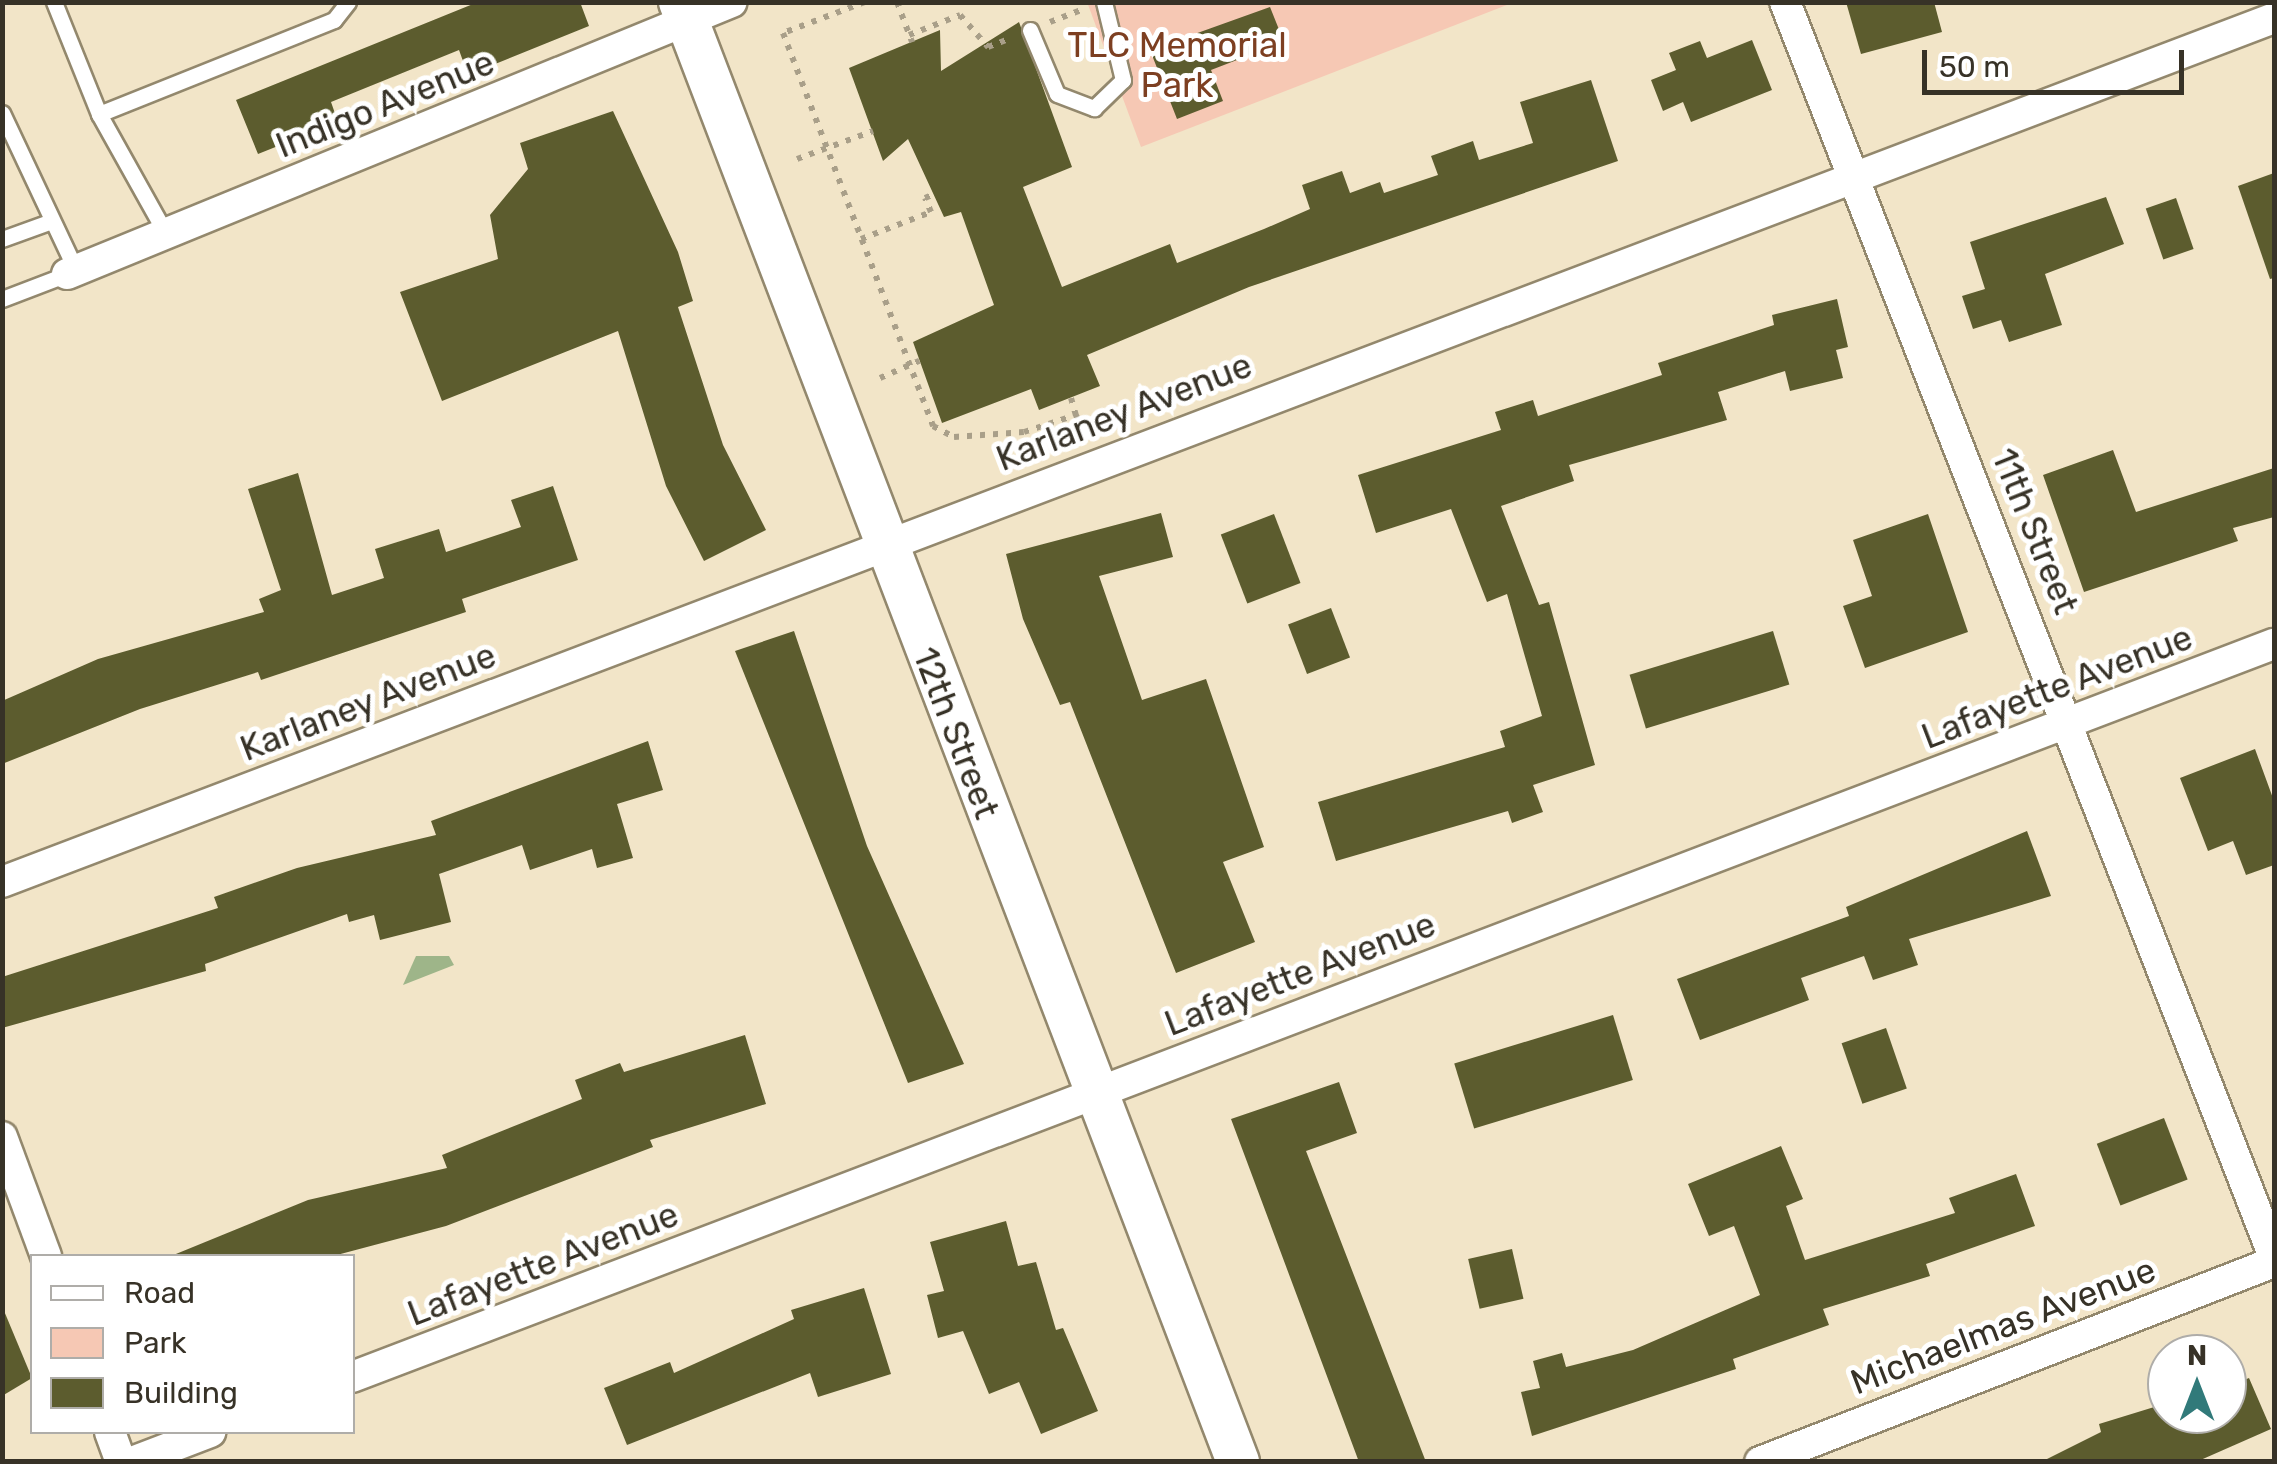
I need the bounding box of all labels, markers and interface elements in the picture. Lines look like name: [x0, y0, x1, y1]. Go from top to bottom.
park label: TLC Memorial Park: [1067, 24, 1287, 106]
scale bar: [1927, 30, 2190, 92]
street label: Indigo Avenue: [269, 41, 501, 167]
text: 50 m: [1939, 49, 2010, 85]
street label: Karlaney Avenue: [990, 344, 1258, 480]
street label: 11th Street: [1983, 442, 2087, 620]
street label: Lafayette Avenue: [1915, 616, 2199, 758]
street label: Karlaney Avenue: [234, 634, 502, 770]
street label: 12th Street: [904, 641, 1008, 825]
street label: Lafayette Avenue: [1158, 903, 1442, 1045]
street label: Lafayette Avenue: [401, 1193, 685, 1335]
street label: Michaelmas Avenue: [1844, 1248, 2162, 1404]
legend: [30, 1254, 355, 1434]
text: Road: [124, 1275, 195, 1311]
text: Park: [124, 1325, 186, 1361]
north arrow: [2147, 1334, 2247, 1434]
text: N: [2187, 1339, 2207, 1372]
text: Building: [124, 1375, 238, 1411]

